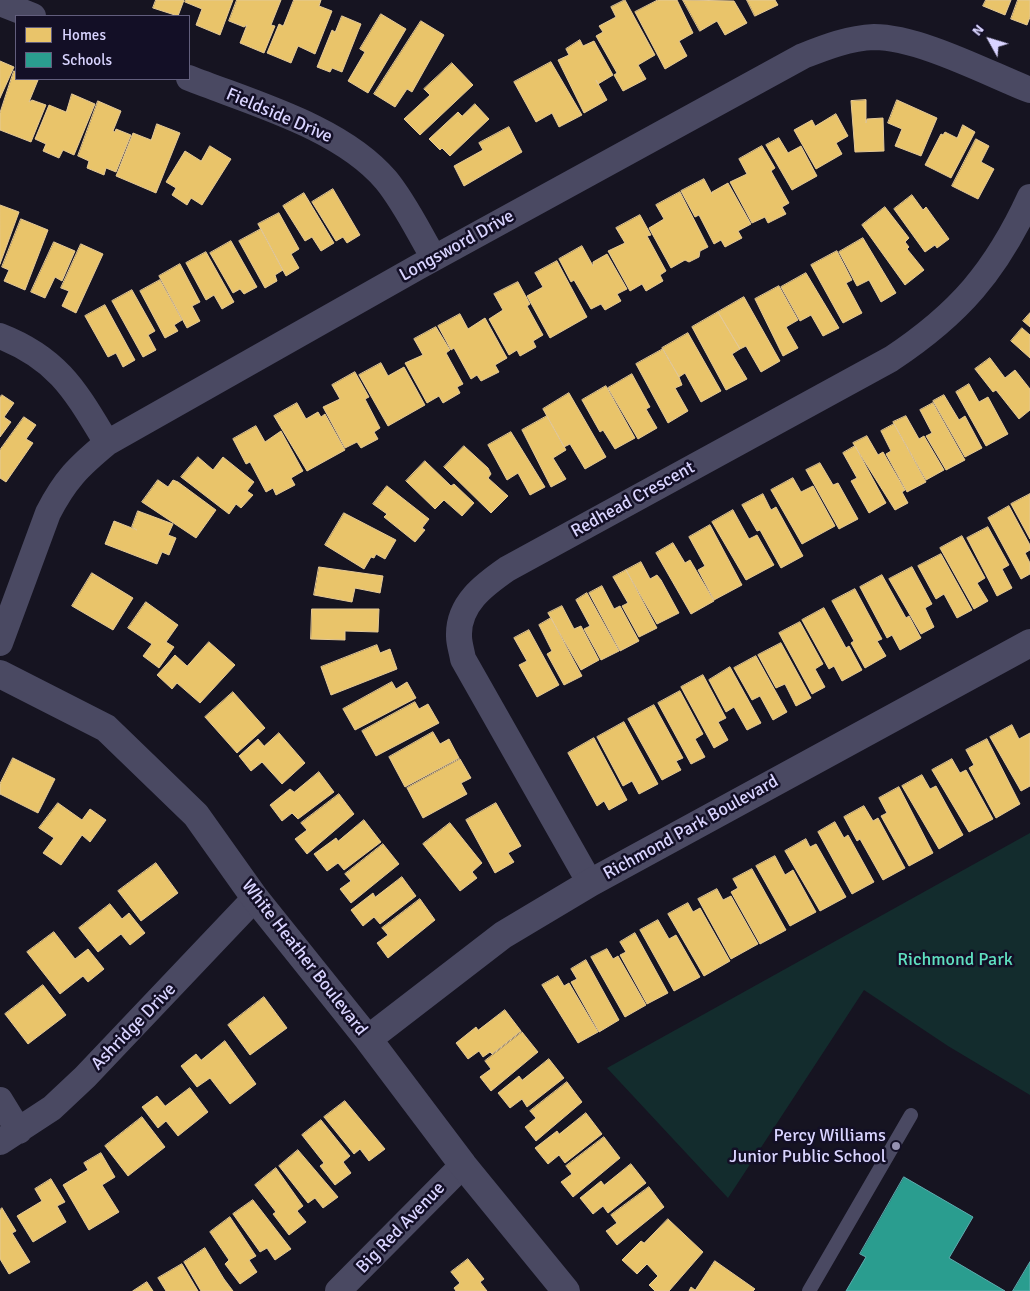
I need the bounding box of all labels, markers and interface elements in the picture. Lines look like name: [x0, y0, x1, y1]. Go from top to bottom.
legend: [15, 15, 190, 80]
north arrow: [965, 15, 1015, 65]
text: N: [968, 21, 988, 39]
text: Homes: [62, 26, 106, 44]
text: Schools: [62, 51, 112, 69]
street label: Fieldside Drive: [223, 84, 335, 148]
street label: Longsword Drive: [396, 206, 518, 286]
street label: Redhead Crescent: [567, 457, 699, 543]
street label: Richmond Park Boulevard: [600, 771, 782, 885]
street label: White Heather Boulevard: [236, 876, 372, 1040]
park label: Richmond Park: [897, 949, 1013, 971]
street label: Ashridge Drive: [87, 979, 181, 1075]
place label: Percy Williams Junior Public School: [729, 1125, 886, 1168]
marker: Percy Williams Junior Public School: [890, 1140, 902, 1152]
street label: Big Red Avenue: [352, 1178, 450, 1278]

